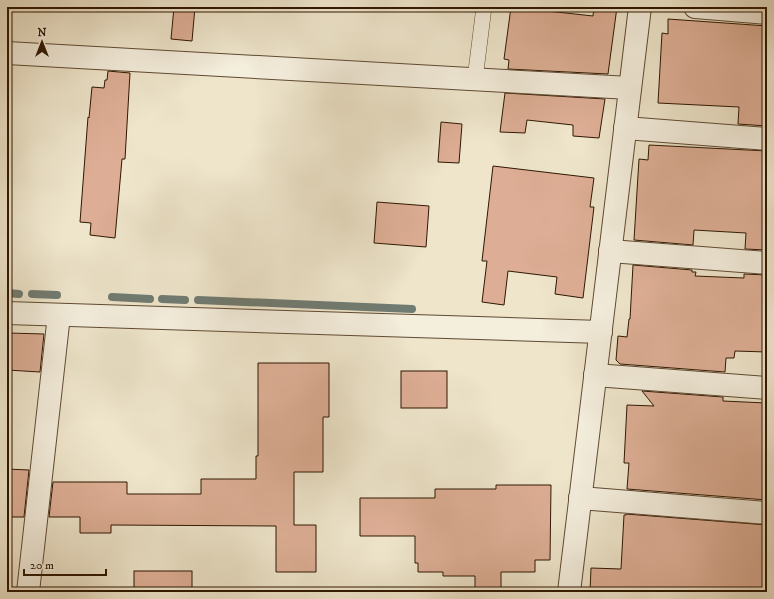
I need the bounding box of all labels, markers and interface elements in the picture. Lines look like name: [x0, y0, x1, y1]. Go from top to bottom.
north arrow: [22, 22, 62, 62]
text: N: [37, 26, 47, 40]
scale bar: [24, 551, 106, 577]
text: 20 m: [30, 558, 54, 573]

